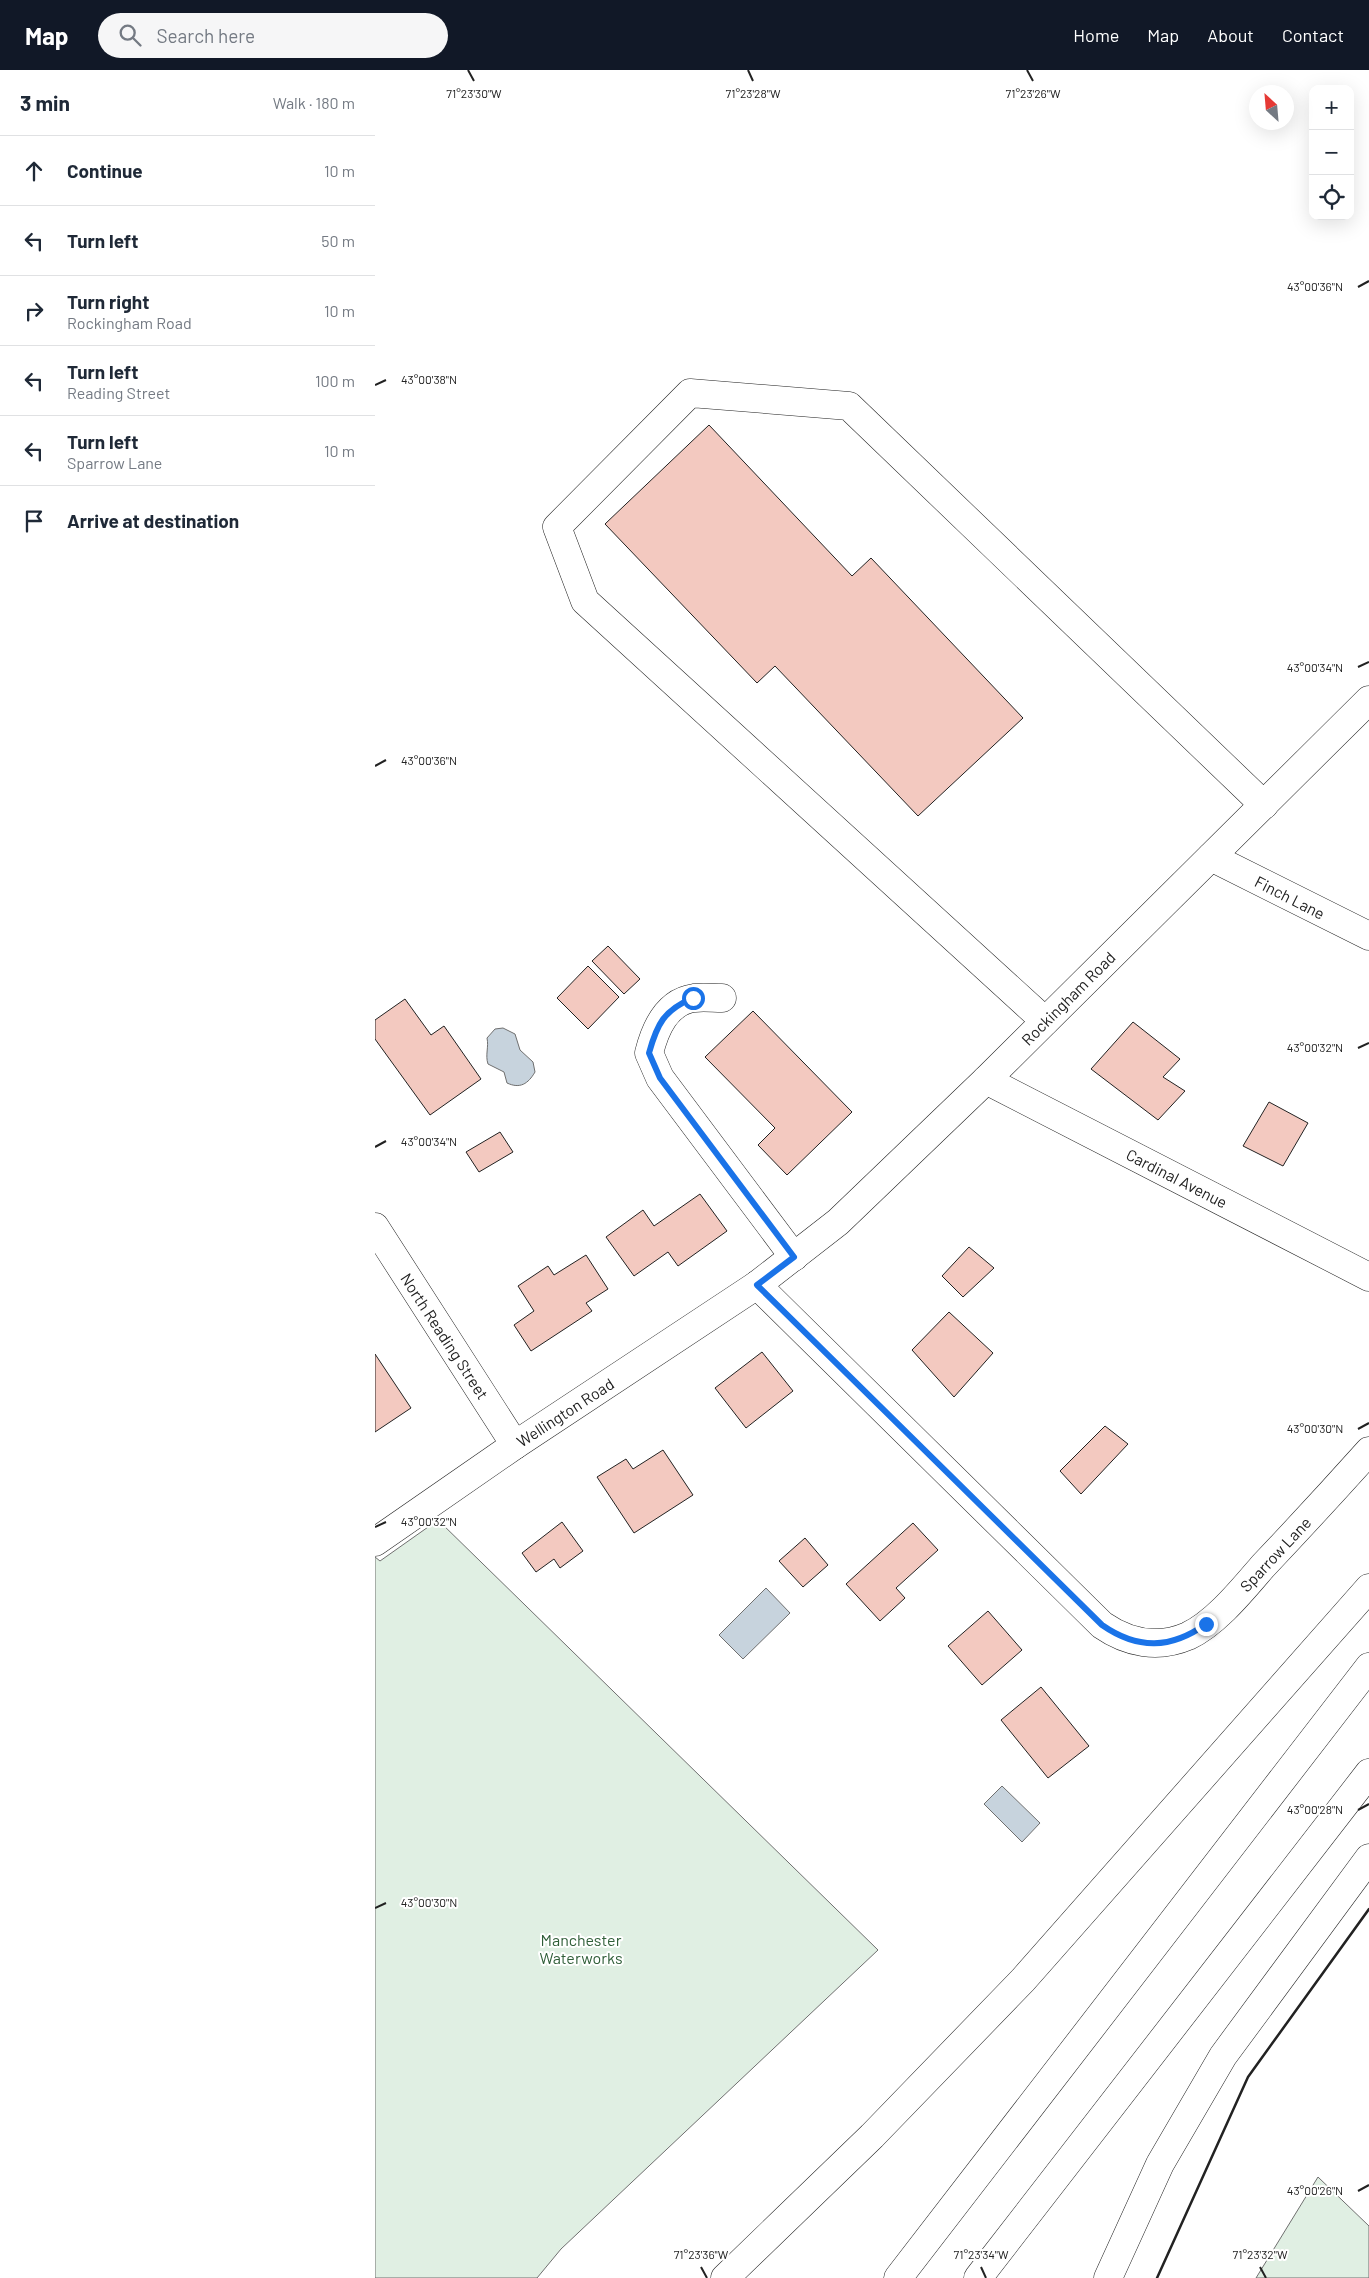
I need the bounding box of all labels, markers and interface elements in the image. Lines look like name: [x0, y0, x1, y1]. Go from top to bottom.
search box: [98, 13, 448, 58]
text: Map: [25, 21, 68, 50]
icon: search: [116, 21, 144, 49]
text: Search here: [156, 24, 255, 47]
text: Home: [1073, 24, 1119, 46]
text: Map: [1147, 24, 1179, 46]
text: About: [1207, 24, 1254, 46]
text: Contact: [1282, 24, 1344, 46]
north arrow: [1249, 85, 1294, 130]
map controls: [1309, 85, 1354, 220]
button: +: [1309, 85, 1354, 130]
text: 71°23'30"W: [446, 86, 502, 100]
text: 71°23'28"W: [726, 86, 781, 100]
text: 71°23'26"W: [1006, 86, 1061, 100]
text: 3 min: [20, 90, 70, 115]
text: Walk · 180 m: [273, 93, 355, 112]
button: −: [1309, 130, 1354, 175]
icon: ahead: [20, 157, 48, 185]
text: Continue: [67, 159, 143, 182]
text: 10 m: [324, 161, 355, 180]
button: locate: [1309, 175, 1354, 220]
icon: left: [20, 227, 48, 255]
text: Turn left: [67, 229, 138, 252]
text: 50 m: [321, 231, 355, 250]
text: 43°00'36"N: [1287, 279, 1343, 293]
text: Turn right: [67, 290, 149, 313]
icon: right: [20, 297, 48, 325]
text: 10 m: [324, 301, 355, 320]
text: Rockingham Road: [67, 313, 192, 332]
text: Turn left: [67, 360, 138, 383]
icon: left: [20, 367, 48, 395]
text: 100 m: [315, 371, 355, 390]
text: 43°00'38"N: [401, 372, 457, 386]
text: Reading Street: [67, 383, 170, 402]
text: Turn left: [67, 430, 138, 453]
icon: left: [20, 437, 48, 465]
text: 10 m: [324, 441, 355, 460]
text: Sparrow Lane: [67, 453, 162, 472]
icon: arrive: [20, 507, 48, 535]
text: Arrive at destination: [67, 509, 239, 532]
text: 43°00'34"N: [1287, 660, 1343, 674]
text: 43°00'36"N: [401, 753, 457, 767]
street label: Finch Lane: [1252, 871, 1328, 923]
street label: Rockingham Road: [1017, 947, 1119, 1049]
route start: [682, 987, 705, 1010]
text: 43°00'32"N: [1287, 1040, 1343, 1054]
text: 43°00'34"N: [401, 1134, 457, 1148]
street label: Cardinal Avenue: [1123, 1144, 1231, 1212]
street label: North Reading Street: [397, 1269, 493, 1403]
street label: Wellington Road: [513, 1374, 617, 1450]
text: 43°00'30"N: [1287, 1421, 1343, 1435]
street label: Sparrow Lane: [1236, 1513, 1314, 1595]
text: 43°00'32"N: [401, 1514, 457, 1528]
route end: [1195, 1613, 1218, 1636]
text: 43°00'28"N: [1287, 1802, 1343, 1816]
text: 43°00'30"N: [401, 1895, 457, 1909]
park label: Manchester Waterworks: [539, 1930, 623, 1967]
text: 43°00'26"N: [1287, 2183, 1343, 2197]
text: 71°23'36"W: [674, 2247, 729, 2261]
text: 71°23'34"W: [954, 2247, 1009, 2261]
text: 71°23'32"W: [1233, 2247, 1288, 2261]

